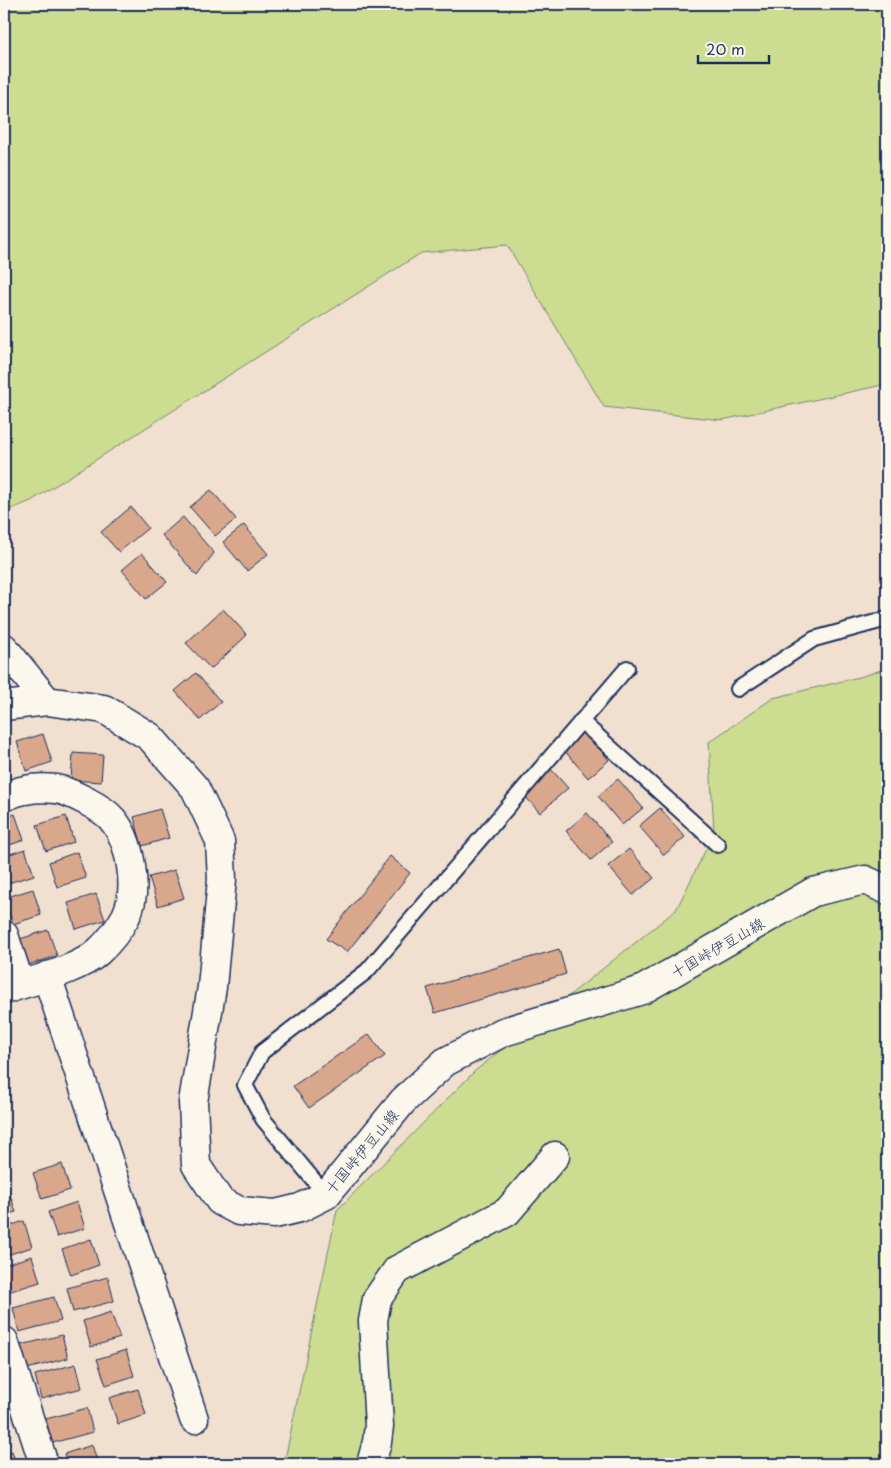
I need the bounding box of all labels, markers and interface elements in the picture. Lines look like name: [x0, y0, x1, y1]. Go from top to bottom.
scale bar: [698, 32, 770, 64]
text: 20 m: [706, 37, 745, 60]
street label: 十国峠伊豆山線: [666, 911, 768, 983]
street label: 十国峠伊豆山線: [318, 1103, 404, 1199]

